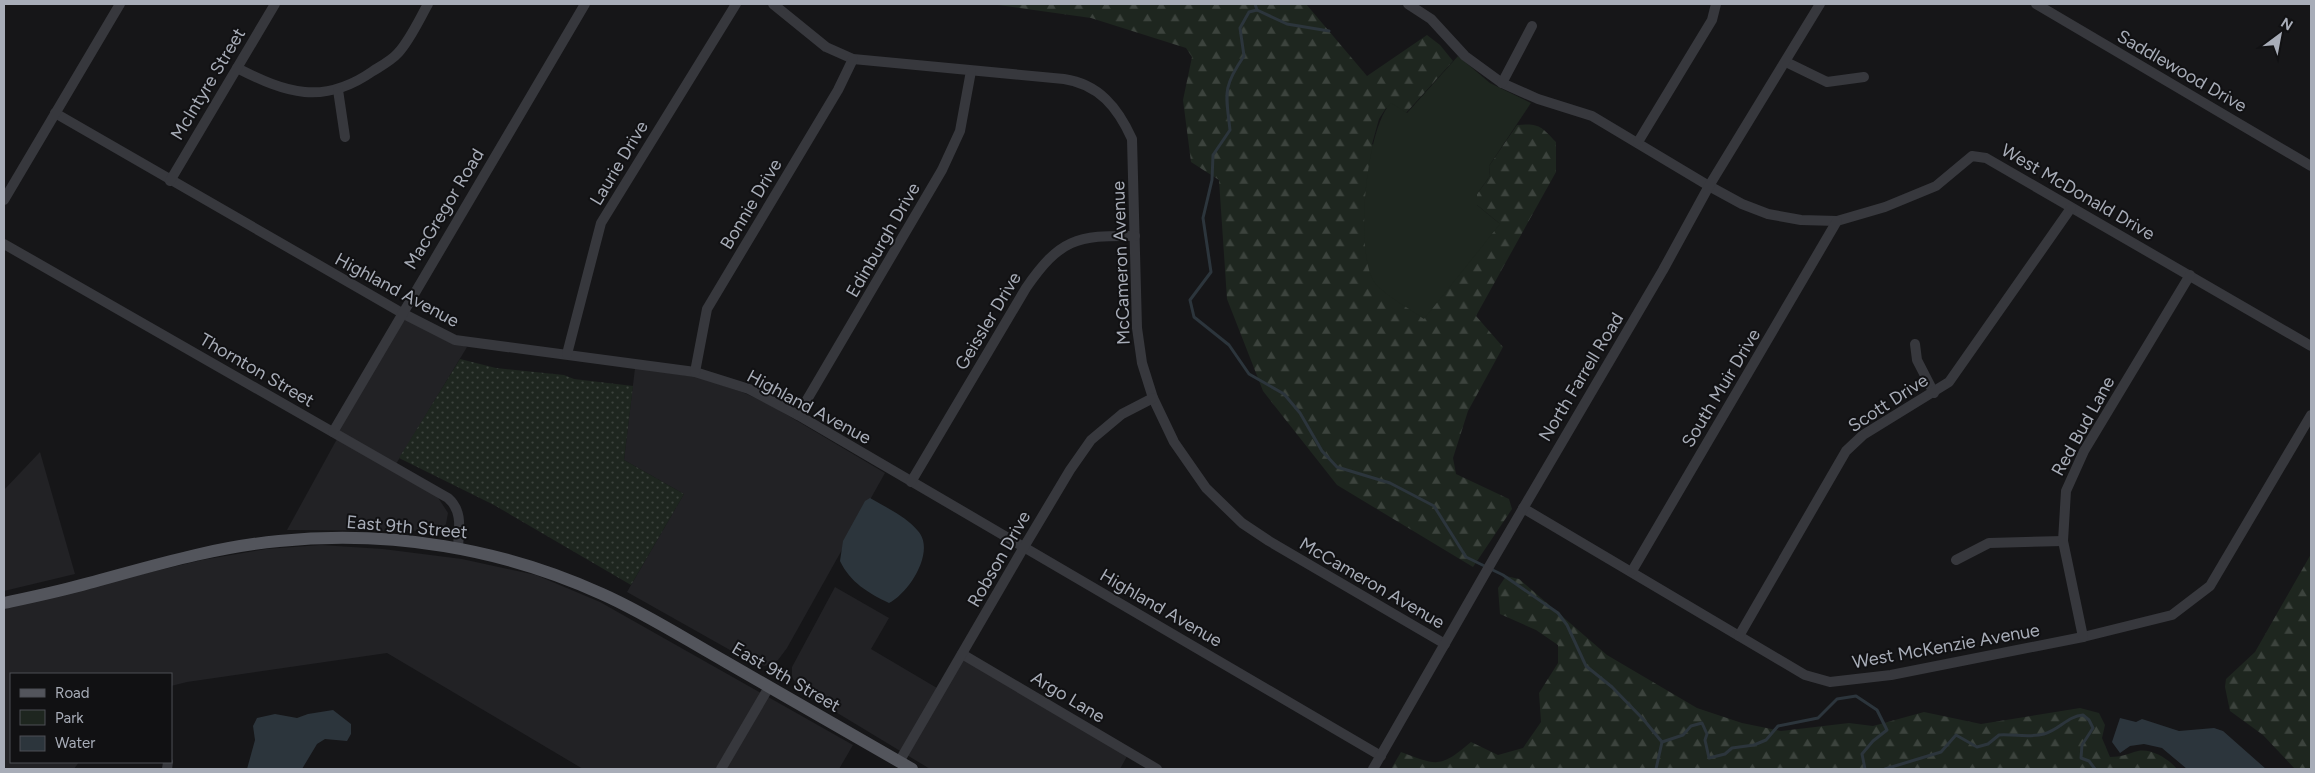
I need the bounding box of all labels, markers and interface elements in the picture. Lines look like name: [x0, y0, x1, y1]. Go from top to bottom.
north arrow: [2255, 10, 2305, 60]
text: N: [2278, 14, 2296, 34]
street label: McIntyre Street: [166, 24, 250, 144]
street label: Saddlewood Drive: [2113, 25, 2251, 117]
street label: Laurie Drive: [585, 117, 653, 209]
street label: West McDonald Drive: [1997, 139, 2159, 245]
street label: MacGregor Road: [399, 145, 489, 273]
street label: Bonnie Drive: [715, 155, 787, 253]
street label: Edinburgh Drive: [841, 179, 925, 301]
street label: McCameron Avenue: [1107, 180, 1135, 345]
street label: Highland Avenue: [331, 248, 463, 332]
street label: Geissler Drive: [950, 268, 1026, 374]
street label: North Farrell Road: [1534, 309, 1628, 445]
street label: South Muir Drive: [1677, 325, 1765, 451]
street label: Thornton Street: [196, 328, 318, 412]
street label: Highland Avenue: [743, 365, 875, 449]
street label: Scott Drive: [1844, 369, 1932, 437]
street label: Red Bud Lane: [2047, 372, 2119, 480]
street label: Robson Drive: [963, 507, 1035, 611]
street label: East 9th Street: [346, 511, 469, 543]
street label: McCameron Avenue: [1295, 532, 1449, 634]
street label: Highland Avenue: [1096, 564, 1226, 652]
street label: West McKenzie Avenue: [1851, 619, 2042, 673]
street label: East 9th Street: [728, 637, 844, 717]
street label: Argo Lane: [1027, 666, 1109, 728]
legend: [10, 673, 172, 763]
text: Road: [55, 684, 90, 702]
text: Park: [55, 709, 84, 727]
text: Water: [55, 734, 95, 752]

